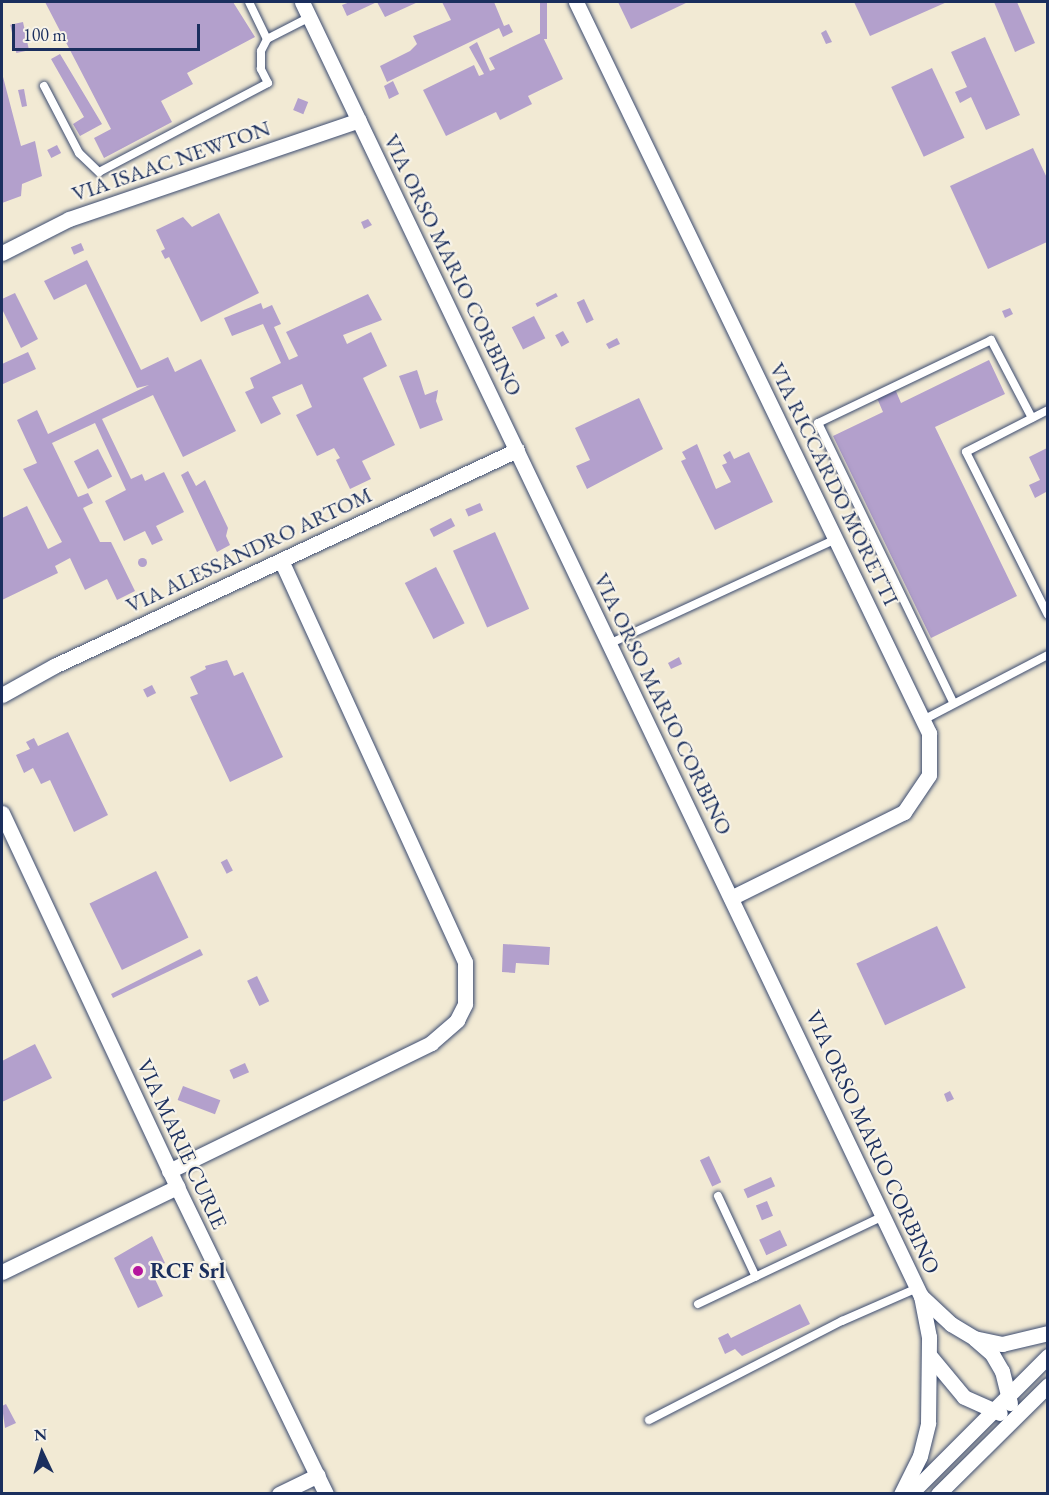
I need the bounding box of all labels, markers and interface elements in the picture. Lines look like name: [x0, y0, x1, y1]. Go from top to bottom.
scale bar: [15, 12, 202, 50]
text: 100 m: [23, 23, 67, 46]
street label: VIA ISAAC NEWTON: [68, 115, 274, 207]
street label: VIA ORSO MARIO CORBINO: [378, 130, 528, 400]
street label: VIA RICCARDO MORETTI: [764, 358, 904, 610]
street label: VIA ALESSANDRO ARTOM: [122, 481, 376, 619]
street label: VIA ORSO MARIO CORBINO: [588, 569, 738, 839]
street label: VIA ORSO MARIO CORBINO: [800, 1006, 946, 1278]
street label: VIA MARIE CURIE: [131, 1055, 233, 1233]
place label: RCF Srl: [150, 1258, 225, 1284]
marker: RCF Srl: [131, 1264, 145, 1278]
north arrow: [12, 1423, 72, 1483]
text: N: [34, 1424, 48, 1445]

